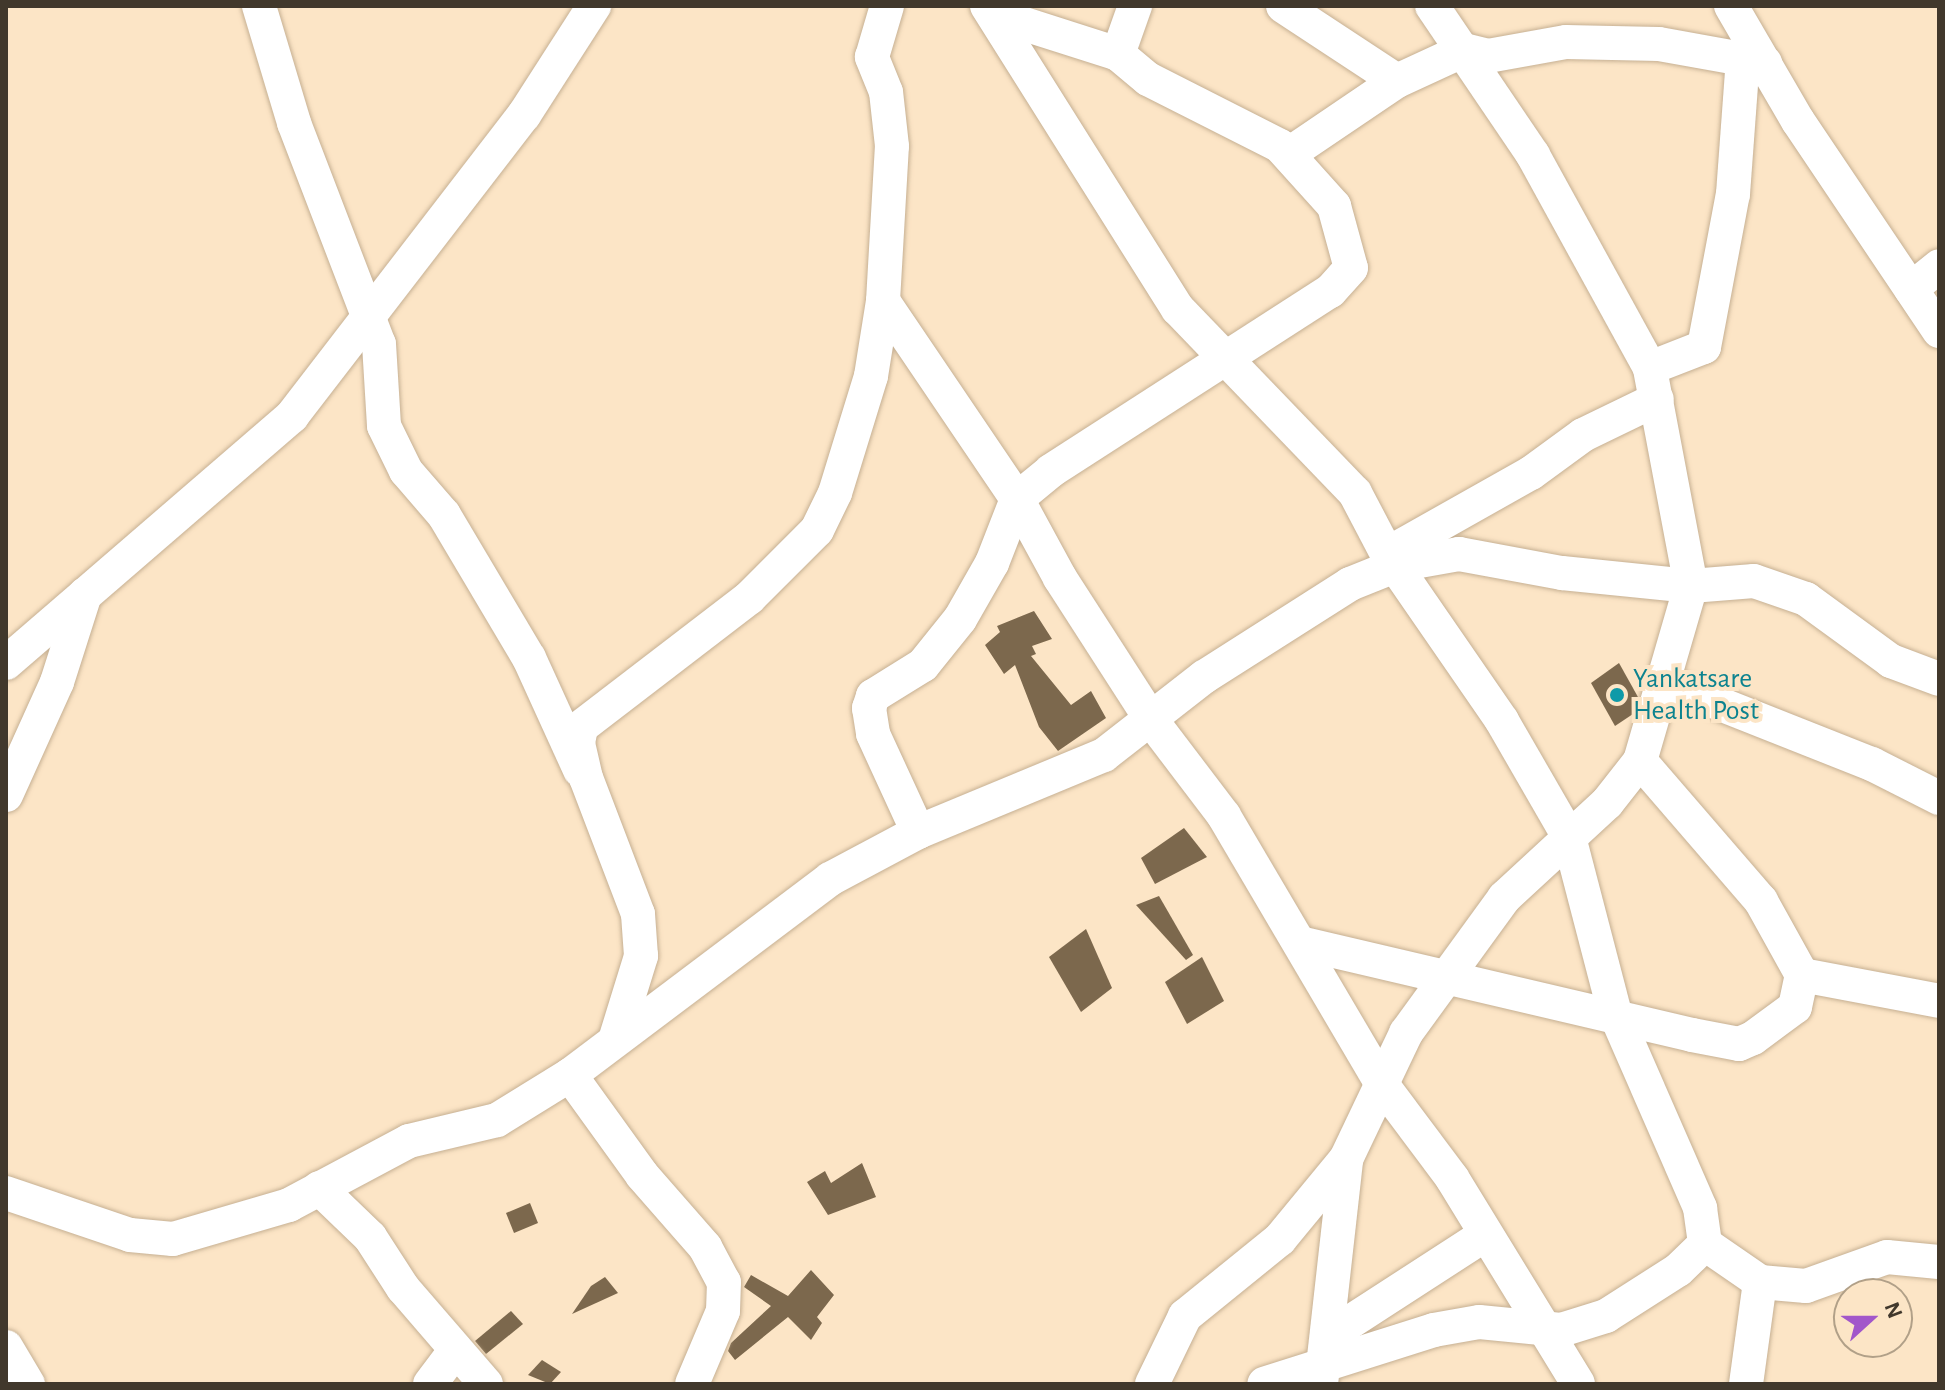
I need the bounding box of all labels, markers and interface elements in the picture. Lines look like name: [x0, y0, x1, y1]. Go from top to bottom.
place label: Yankatsare Health Post: [1633, 662, 1759, 728]
marker: Yankatsare Health Post: [1608, 686, 1626, 704]
north arrow: [1833, 1278, 1913, 1358]
text: N: [1881, 1299, 1907, 1321]

